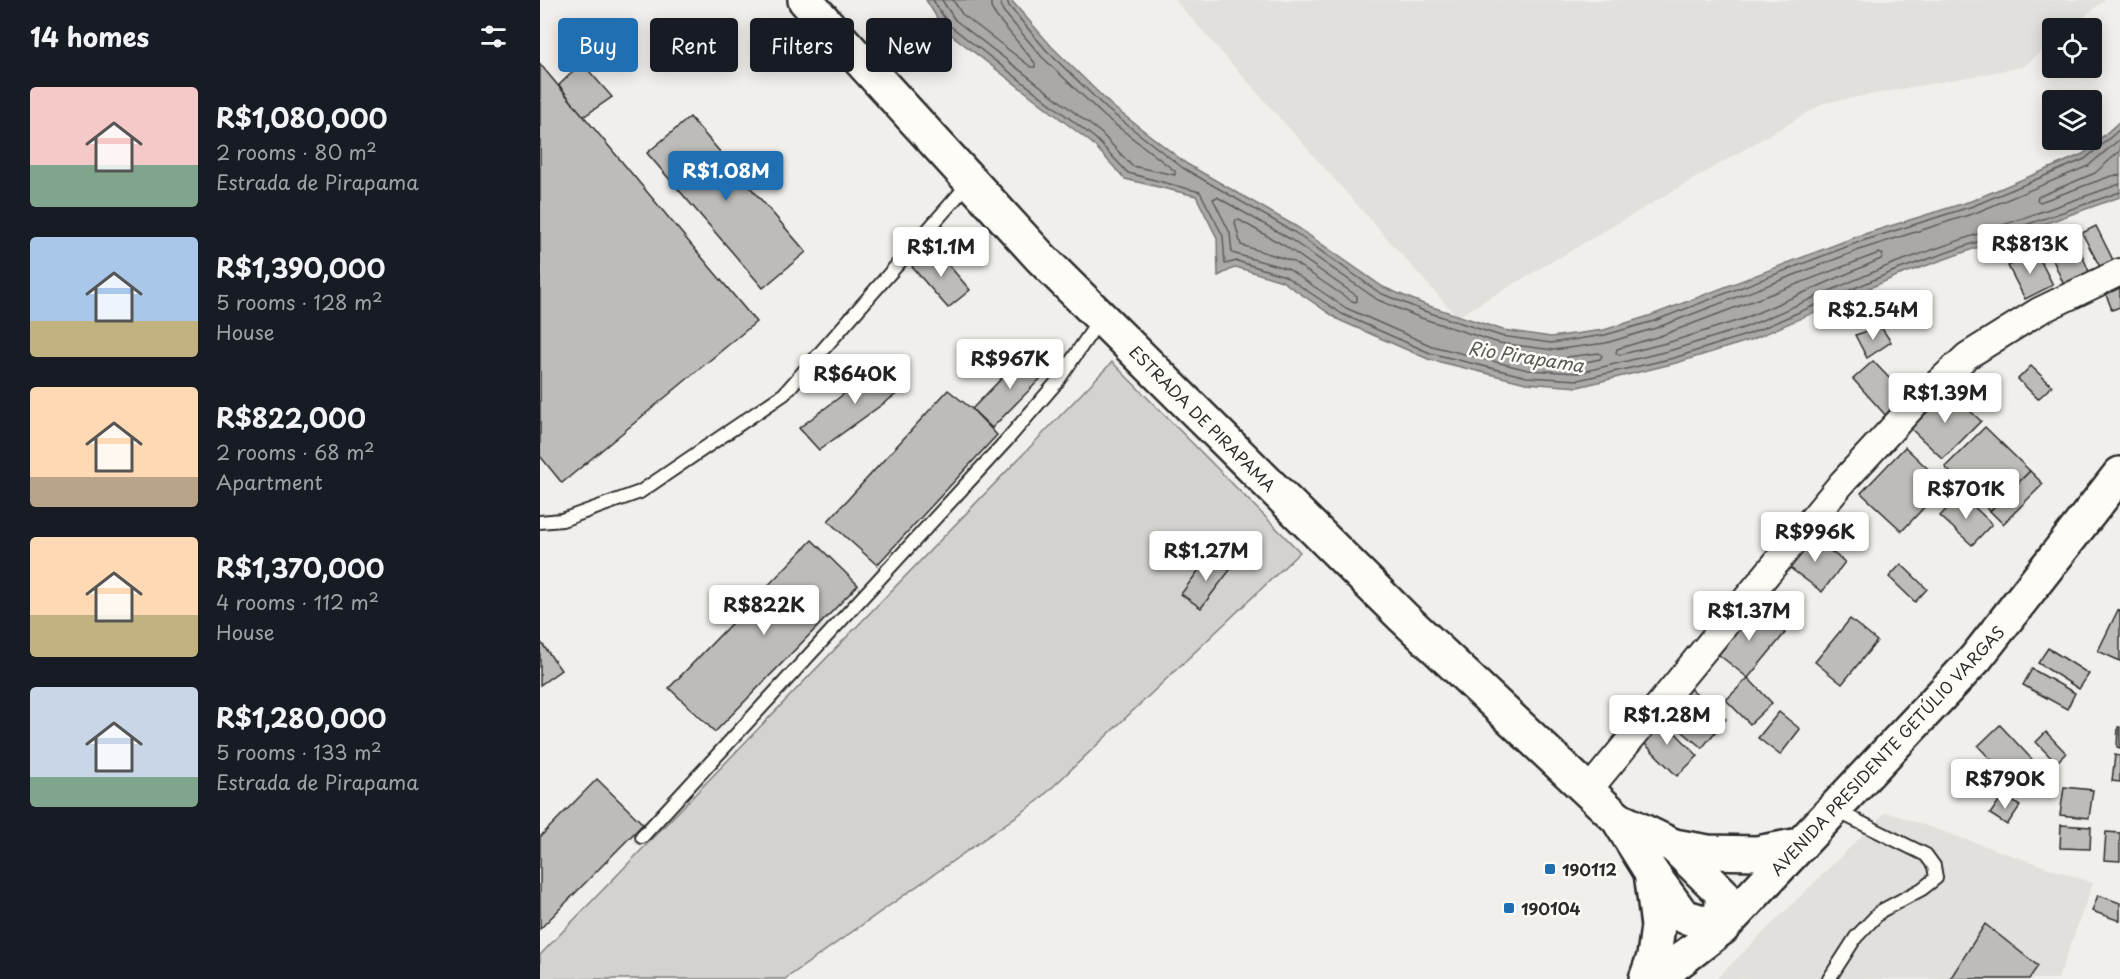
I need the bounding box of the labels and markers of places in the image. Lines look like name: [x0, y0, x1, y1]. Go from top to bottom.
pin: R$1.08M: [671, 151, 781, 202]
pin: R$813K: [1981, 224, 2079, 275]
pin: R$1.1M: [892, 227, 990, 278]
pin: R$2.54M: [1818, 290, 1928, 341]
pin: R$967K: [961, 339, 1059, 390]
pin: R$640K: [806, 354, 904, 405]
pin: R$1.39M: [1890, 373, 2000, 424]
pin: R$701K: [1917, 469, 2015, 520]
pin: R$996K: [1766, 512, 1864, 563]
pin: R$1.27M: [1151, 531, 1261, 582]
pin: R$822K: [715, 585, 813, 636]
pin: R$1.37M: [1694, 591, 1804, 642]
pin: R$1.28M: [1612, 695, 1722, 746]
pin: R$790K: [1956, 759, 2054, 810]
place label: 190112: [1562, 857, 1617, 881]
marker: 190112: [1543, 862, 1557, 876]
place label: 190104: [1521, 896, 1581, 920]
marker: 190104: [1502, 901, 1516, 915]

